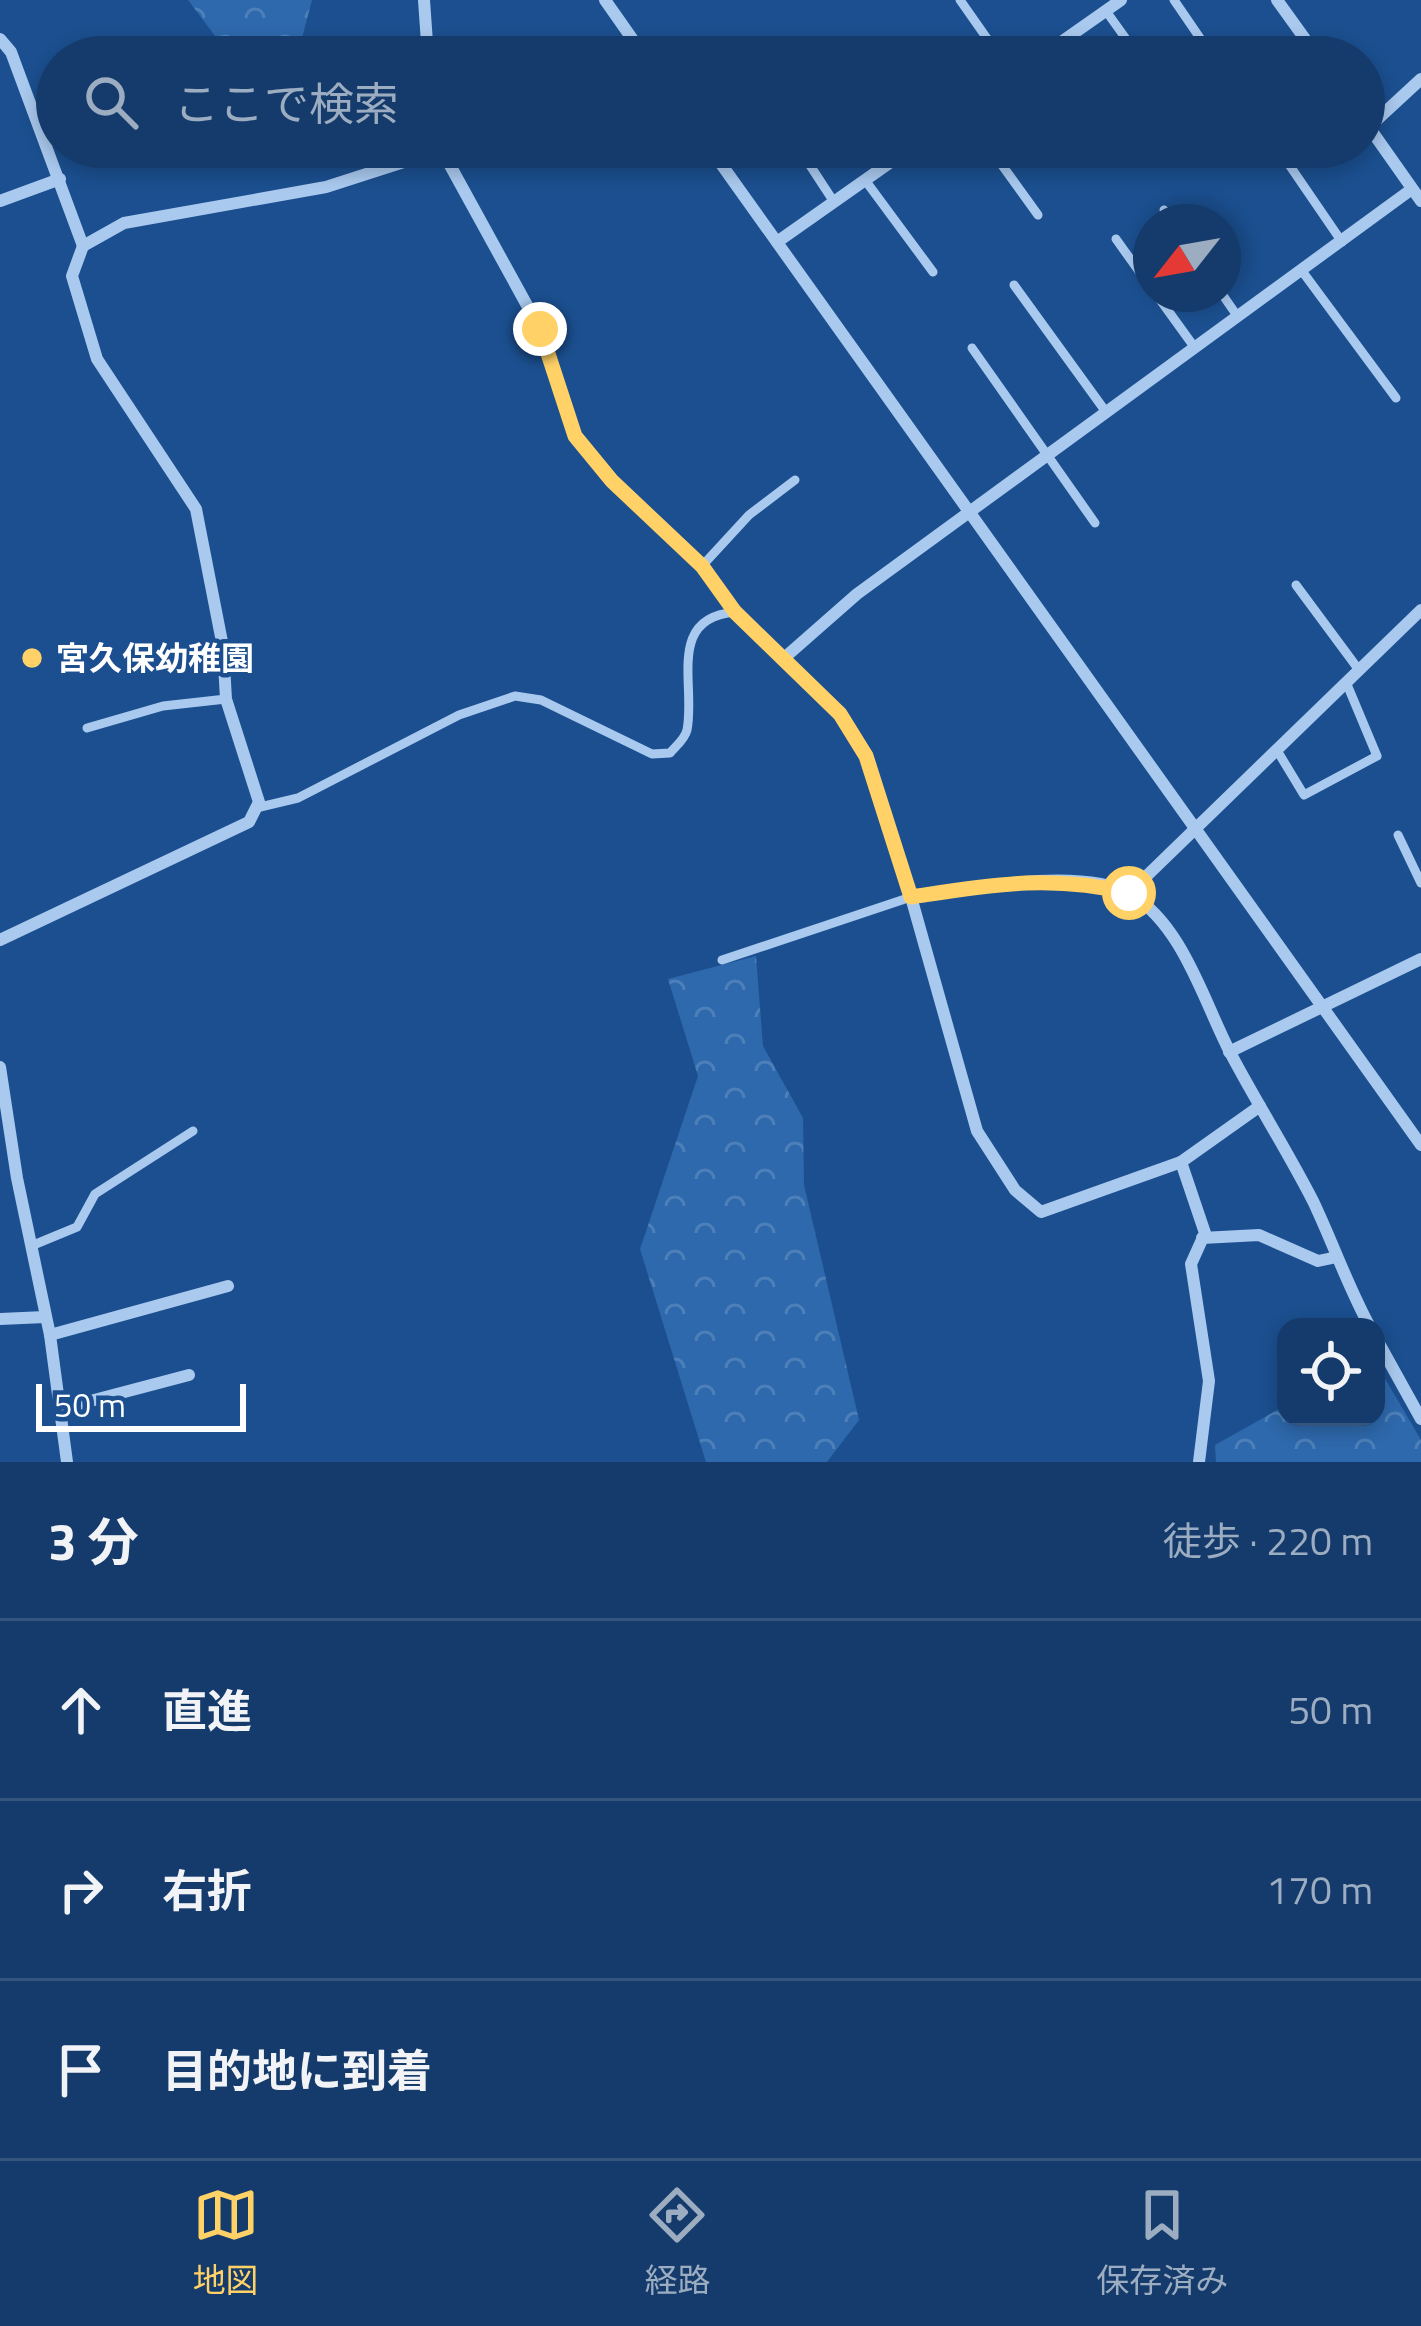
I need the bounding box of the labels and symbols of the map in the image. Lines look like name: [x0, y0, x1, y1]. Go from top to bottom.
north arrow: [1133, 204, 1241, 312]
route end: [513, 302, 567, 356]
place label: 宮久保幼稚園: [56, 633, 254, 683]
marker: 宮久保幼稚園: [19, 645, 45, 671]
route start: [1102, 866, 1156, 920]
scale bar: [36, 1378, 246, 1431]

